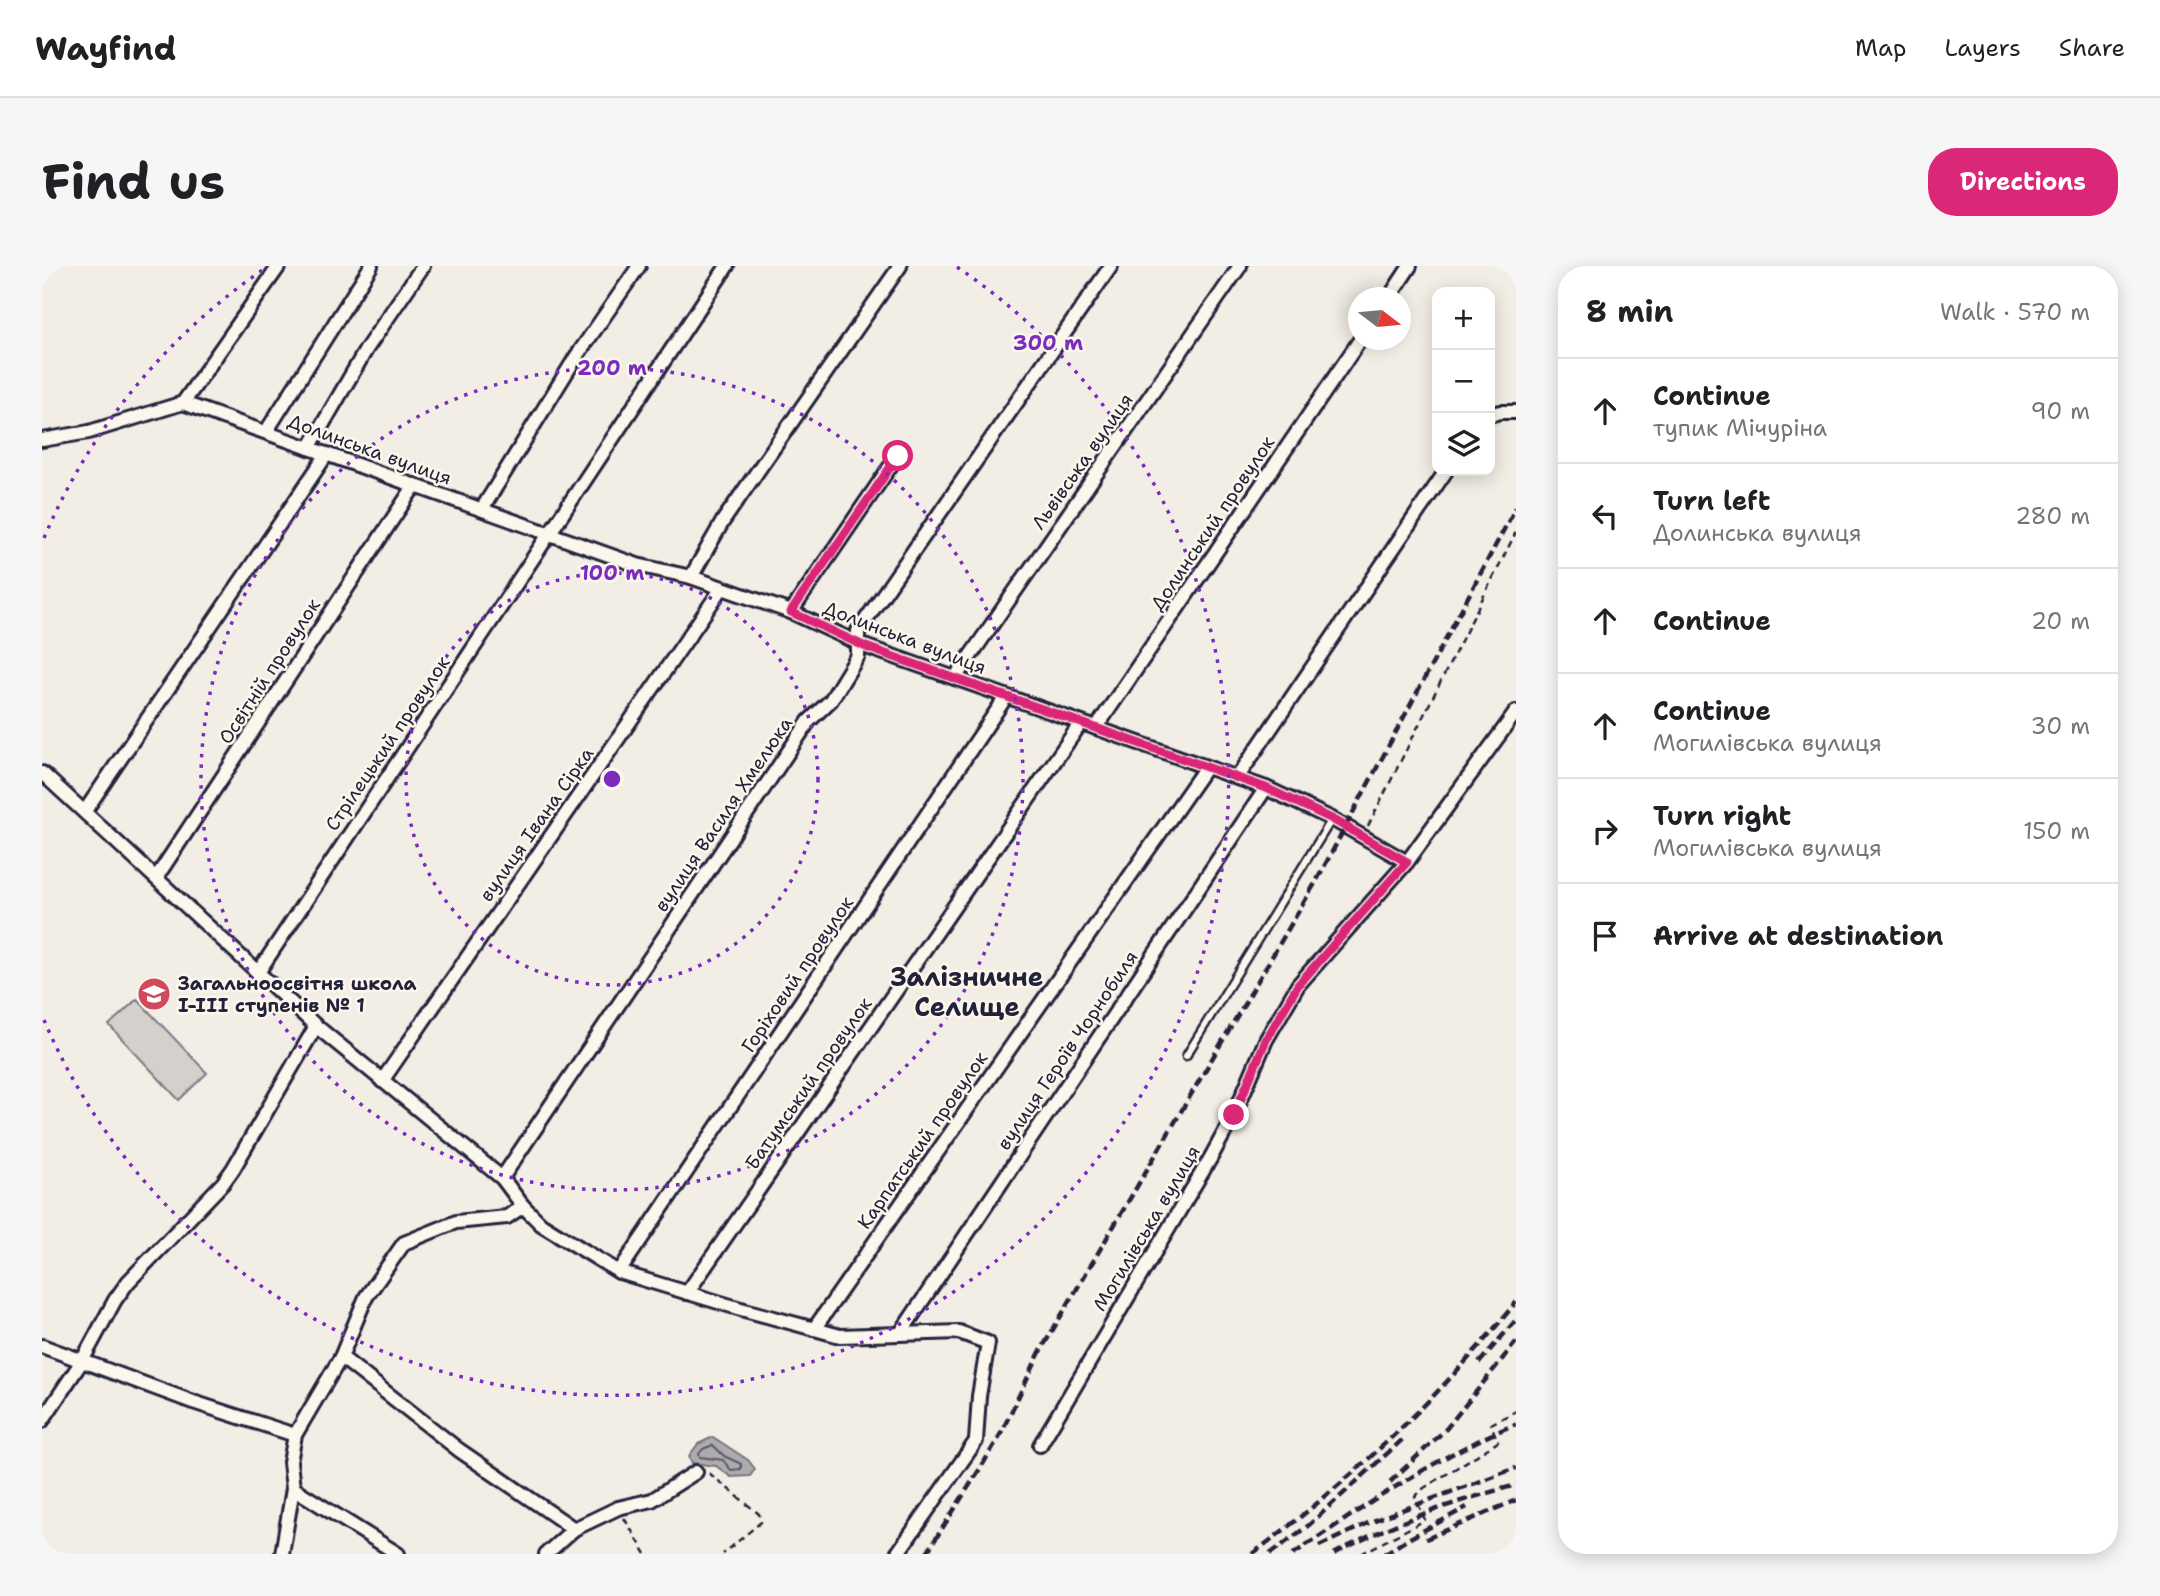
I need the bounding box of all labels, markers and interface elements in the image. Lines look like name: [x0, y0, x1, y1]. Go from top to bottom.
text: Wayfind: [35, 26, 176, 71]
text: Map: [1855, 32, 1906, 64]
text: Layers: [1944, 32, 2021, 64]
text: Share: [2059, 32, 2125, 64]
button: Directions: [1928, 148, 2118, 216]
text: Find us: [42, 149, 225, 215]
north arrow: [1348, 287, 1411, 350]
map controls: [1432, 287, 1495, 476]
button: +: [1432, 287, 1495, 350]
text: 8 min: [1586, 291, 1673, 332]
text: Walk · 570 m: [1940, 297, 2090, 327]
text: 300 m: [1013, 329, 1083, 357]
button: −: [1432, 350, 1495, 413]
text: 200 m: [577, 354, 647, 382]
text: Continue: [1653, 378, 1771, 413]
street label: Львівська вулиця: [1026, 388, 1139, 534]
icon: ahead: [1586, 392, 1624, 430]
text: 90 m: [2030, 396, 2090, 426]
street label: Долинська вулиця: [285, 408, 455, 491]
button: layers: [1432, 413, 1495, 476]
text: тупик Мічуріна: [1653, 413, 1827, 443]
street label: Долинський провулок: [1145, 431, 1280, 615]
route start: [882, 440, 913, 471]
text: Turn left: [1653, 483, 1770, 518]
icon: left: [1586, 497, 1624, 535]
text: 280 m: [2015, 501, 2090, 531]
text: Долинська вулиця: [1653, 518, 1862, 548]
text: 100 m: [580, 559, 644, 587]
street label: Освітній провулок: [213, 594, 326, 749]
street label: Долинська вулиця: [820, 595, 990, 680]
icon: ahead: [1586, 602, 1624, 640]
text: Continue: [1653, 603, 1771, 638]
text: 20 m: [2031, 606, 2090, 636]
street label: Стрілецький провулок: [320, 651, 455, 836]
text: Continue: [1653, 693, 1771, 728]
icon: ahead: [1586, 707, 1624, 745]
text: 30 m: [2031, 711, 2090, 741]
street label: вулиця Василя Хмелюка: [649, 712, 798, 917]
text: Могилівська вулиця: [1653, 728, 1882, 758]
street label: вулиця Івана Сірка: [474, 742, 599, 906]
centre of rings: [600, 767, 624, 791]
text: Turn right: [1653, 798, 1791, 833]
icon: right: [1586, 812, 1624, 850]
text: 150 m: [2023, 816, 2090, 846]
text: Могилівська вулиця: [1653, 833, 1882, 863]
street label: Горіховий провулок: [736, 891, 859, 1057]
icon: arrive: [1586, 917, 1624, 955]
text: Arrive at destination: [1653, 918, 1943, 953]
street label: вулиця Героїв Чорнобиля: [991, 946, 1144, 1155]
district label: Залізничне Селище: [891, 959, 1043, 1024]
place label: Загальноосвітня школа І-ІІІ ступенів № 1: [178, 971, 417, 1018]
school or university icon: Загальноосвітня школа І-ІІІ ступенів № 1: [135, 975, 173, 1013]
street label: Батумський провулок: [739, 992, 877, 1174]
street label: Карпатський провулок: [852, 1047, 993, 1234]
route end: [1218, 1099, 1249, 1130]
street label: Могилівська вулиця: [1087, 1141, 1206, 1316]

